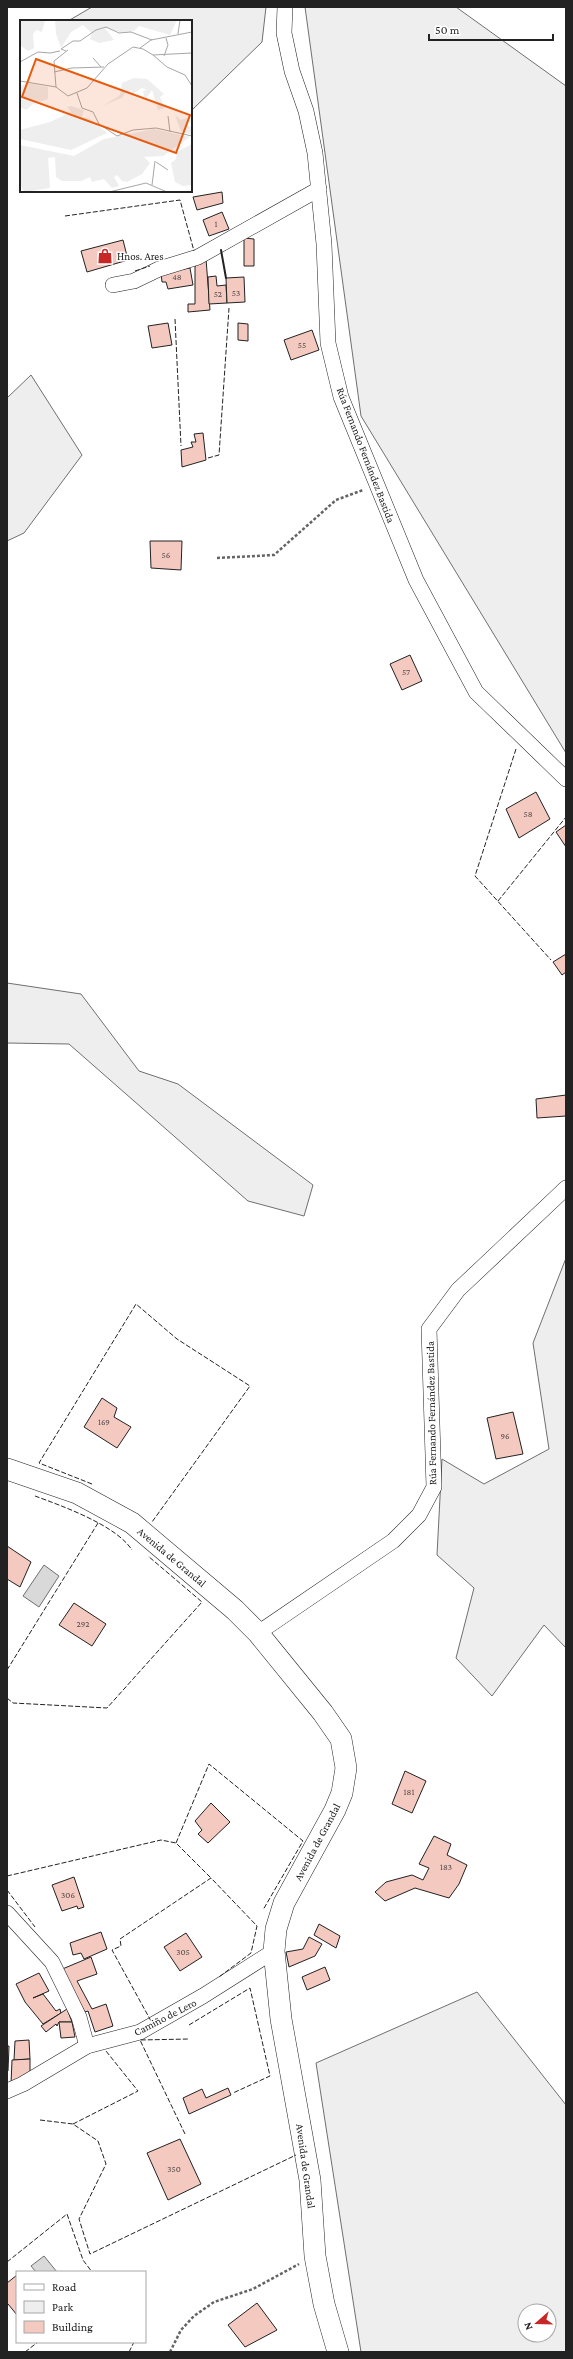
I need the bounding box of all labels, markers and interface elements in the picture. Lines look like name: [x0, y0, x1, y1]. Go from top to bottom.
scale bar: [429, 16, 553, 42]
inset map: [20, 20, 192, 192]
text: 50 m: [435, 23, 460, 37]
house number: 1: [215, 219, 218, 229]
shop icon: Hnos. Ares: [96, 247, 114, 265]
place label: Hnos. Ares: [117, 250, 164, 262]
house number: 48: [172, 272, 182, 282]
house number: 53: [232, 288, 240, 298]
house number: 52: [214, 289, 222, 299]
house number: 55: [298, 340, 306, 350]
street label: Rúa Fernando Fernández Bastida: [335, 386, 397, 524]
house number: 56: [162, 550, 171, 560]
house number: 57: [402, 667, 410, 677]
house number: 58: [523, 809, 533, 819]
street label: Rúa Fernando Fernández Bastida: [424, 1341, 438, 1485]
house number: 169: [98, 1417, 110, 1427]
house number: 96: [500, 1431, 510, 1441]
street label: Avenida de Grandal: [135, 1525, 209, 1589]
house number: 292: [76, 1619, 90, 1629]
house number: 181: [404, 1787, 414, 1797]
street label: Avenida de Grandal: [292, 1801, 342, 1883]
house number: 183: [440, 1862, 452, 1872]
house number: 306: [61, 1890, 75, 1900]
house number: 305: [176, 1947, 190, 1957]
street label: Camiño de Lero: [132, 1996, 199, 2038]
street label: Avenida de Grandal: [294, 2123, 318, 2209]
house number: 350: [167, 2164, 181, 2174]
legend: [16, 2271, 146, 2343]
text: Road: [52, 2280, 77, 2294]
text: Park: [52, 2300, 74, 2314]
north arrow: [517, 2303, 557, 2343]
text: Building: [52, 2320, 93, 2334]
text: N: [521, 2320, 535, 2332]

